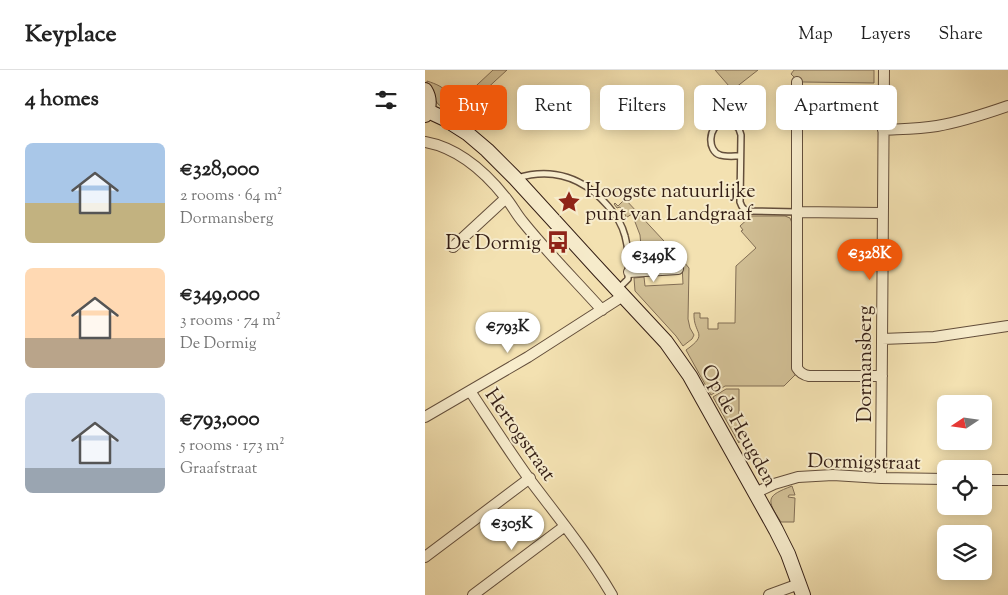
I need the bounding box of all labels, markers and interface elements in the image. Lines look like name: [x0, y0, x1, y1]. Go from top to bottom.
text: Keyplace: [25, 18, 117, 52]
text: Map: [798, 22, 833, 48]
text: Layers: [861, 22, 911, 48]
text: Share: [939, 22, 983, 48]
text: 4 homes: [25, 85, 99, 115]
chip: Buy: [440, 85, 507, 130]
chip: Rent: [517, 85, 590, 130]
chip: Filters: [600, 85, 684, 130]
chip: New: [694, 85, 766, 130]
chip: Apartment: [776, 85, 897, 130]
icon: filters: [372, 86, 400, 114]
text: €328,000: [180, 155, 259, 185]
icon: home: [65, 163, 125, 223]
place label: Hoogste natuurlijke punt van Landgraaf: [585, 178, 755, 230]
text: 2 rooms · 64 m²: [180, 185, 283, 208]
place icon: Hoogste natuurlijke punt van Landgraaf: [556, 189, 582, 215]
text: Dormansberg: [180, 208, 274, 231]
bus stop icon: De Dormig: [545, 229, 571, 255]
place label: De Dormig: [445, 230, 541, 259]
pin: €328K: [835, 238, 905, 281]
pin: €349K: [619, 240, 689, 283]
text: €328K: [848, 243, 892, 266]
text: €349K: [632, 245, 676, 268]
text: €349,000: [180, 280, 260, 310]
icon: home: [65, 288, 125, 348]
street label: Dormansberg: [852, 305, 881, 423]
text: 3 rooms · 74 m²: [180, 310, 281, 333]
pin: €793K: [473, 312, 543, 354]
text: €793K: [486, 316, 530, 339]
text: De Dormig: [180, 333, 256, 356]
street label: Op de Heugden: [692, 360, 783, 493]
street label: Hertogstraat: [476, 383, 562, 488]
north arrow: [937, 395, 993, 450]
map controls: [937, 395, 992, 580]
text: €793,000: [180, 405, 260, 435]
icon: home: [65, 413, 125, 473]
text: 5 rooms · 173 m²: [180, 435, 285, 458]
street label: Dormigstraat: [807, 448, 921, 479]
text: Graafstraat: [180, 458, 257, 481]
button: locate: [937, 460, 992, 515]
pin: €305K: [477, 508, 547, 551]
text: €305K: [491, 513, 533, 536]
button: layers: [937, 525, 992, 580]

